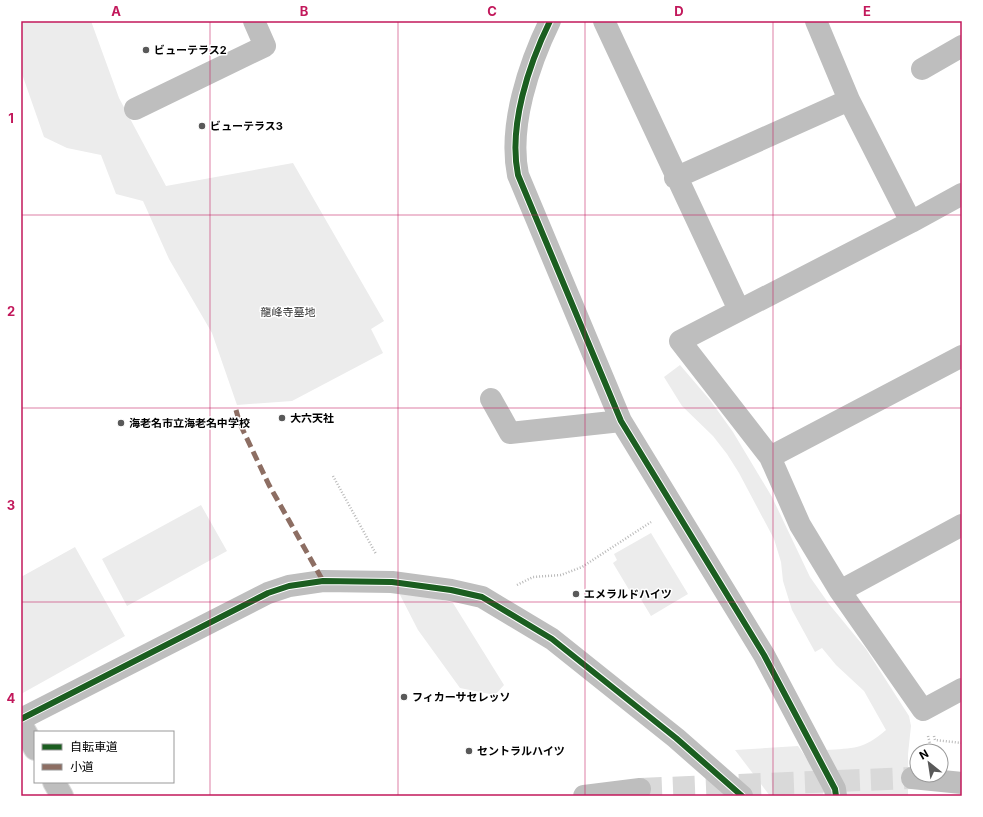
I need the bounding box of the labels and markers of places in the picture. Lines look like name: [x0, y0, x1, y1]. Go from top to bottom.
place label: ビューテラス2: [154, 43, 227, 57]
marker: ビューテラス2: [141, 45, 151, 55]
place label: ビューテラス3: [210, 119, 283, 133]
marker: ビューテラス3: [197, 121, 207, 131]
place label: 大六天社: [290, 411, 334, 425]
marker: 大六天社: [277, 413, 287, 423]
place label: 海老名市立海老名中学校: [129, 416, 250, 430]
marker: 海老名市立海老名中学校: [116, 418, 126, 428]
place label: エメラルドハイツ: [584, 587, 672, 601]
marker: エメラルドハイツ: [571, 589, 581, 599]
place label: フィカーサセレッソ: [412, 690, 511, 704]
marker: フィカーサセレッソ: [399, 692, 409, 702]
place label: セントラルハイツ: [477, 744, 565, 758]
marker: セントラルハイツ: [464, 746, 474, 756]

